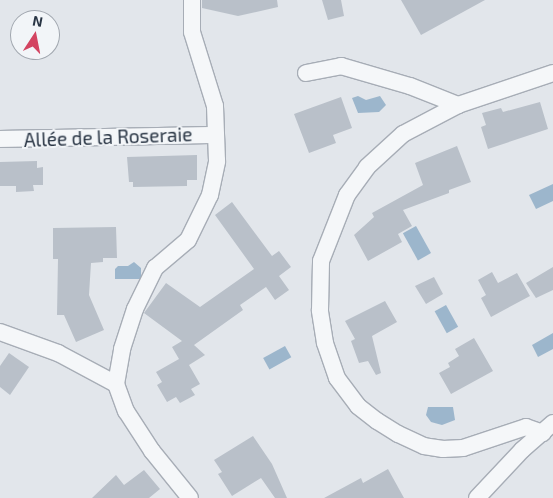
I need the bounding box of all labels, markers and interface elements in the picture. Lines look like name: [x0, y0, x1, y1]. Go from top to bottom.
north arrow: [10, 10, 60, 60]
text: N: [31, 11, 44, 30]
street label: Allée de la Roseraie: [23, 123, 193, 151]

